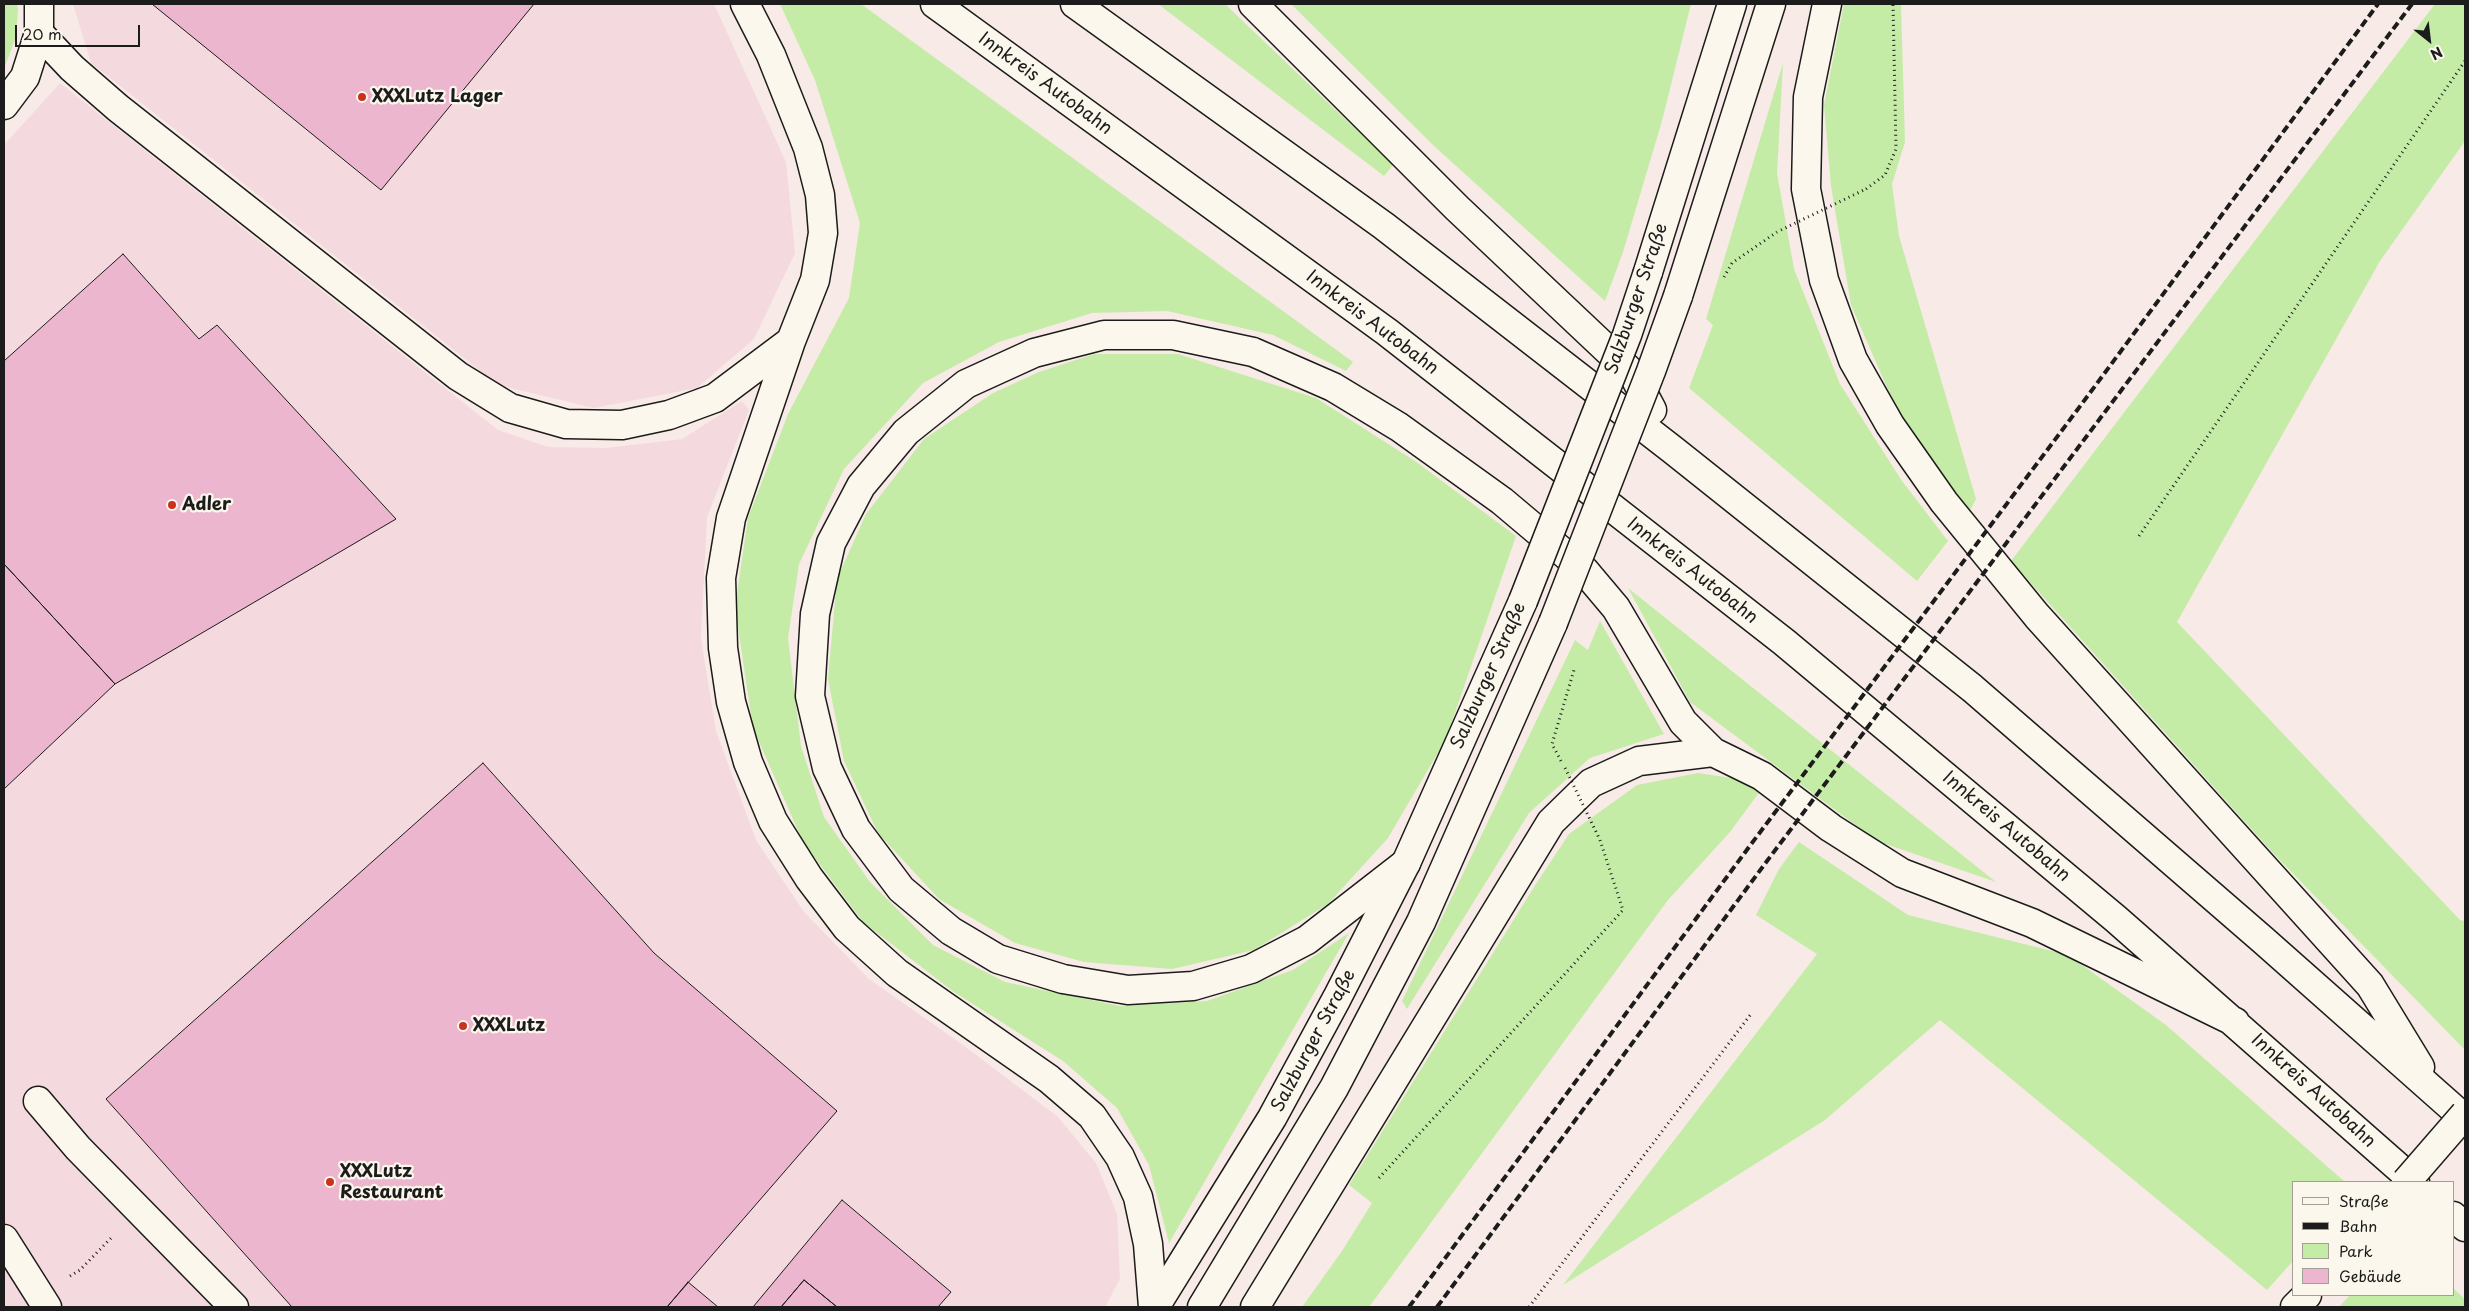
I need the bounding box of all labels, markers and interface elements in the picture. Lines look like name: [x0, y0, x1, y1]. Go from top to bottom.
scale bar: [18, 15, 142, 47]
north arrow: [2404, 15, 2454, 65]
text: 20 m: [23, 22, 62, 45]
street label: Innkreis Autobahn: [974, 28, 1116, 140]
text: N: [2427, 42, 2446, 65]
place label: XXXLutz Lager: [372, 86, 503, 108]
marker: XXXLutz Lager: [356, 91, 368, 103]
street label: Salzburger Straße: [1601, 221, 1673, 377]
street label: Innkreis Autobahn: [1302, 266, 1442, 380]
place label: Adler: [182, 494, 231, 516]
marker: Adler: [166, 499, 178, 511]
street label: Innkreis Autobahn: [1622, 513, 1762, 629]
street label: Salzburger Straße: [1447, 599, 1531, 753]
street label: Innkreis Autobahn: [1938, 767, 2074, 887]
street label: Salzburger Straße: [1267, 966, 1361, 1116]
place label: XXXLutz: [473, 1015, 545, 1037]
marker: XXXLutz: [457, 1020, 469, 1032]
street label: Innkreis Autobahn: [2246, 1029, 2380, 1153]
place label: XXXLutz Restaurant: [340, 1161, 443, 1204]
marker: XXXLutz Restaurant: [324, 1176, 336, 1188]
legend: [2292, 1181, 2454, 1296]
text: Straße: [2339, 1189, 2389, 1212]
text: Bahn: [2339, 1214, 2377, 1237]
text: Park: [2339, 1239, 2373, 1262]
text: Gebäude: [2339, 1264, 2401, 1287]

